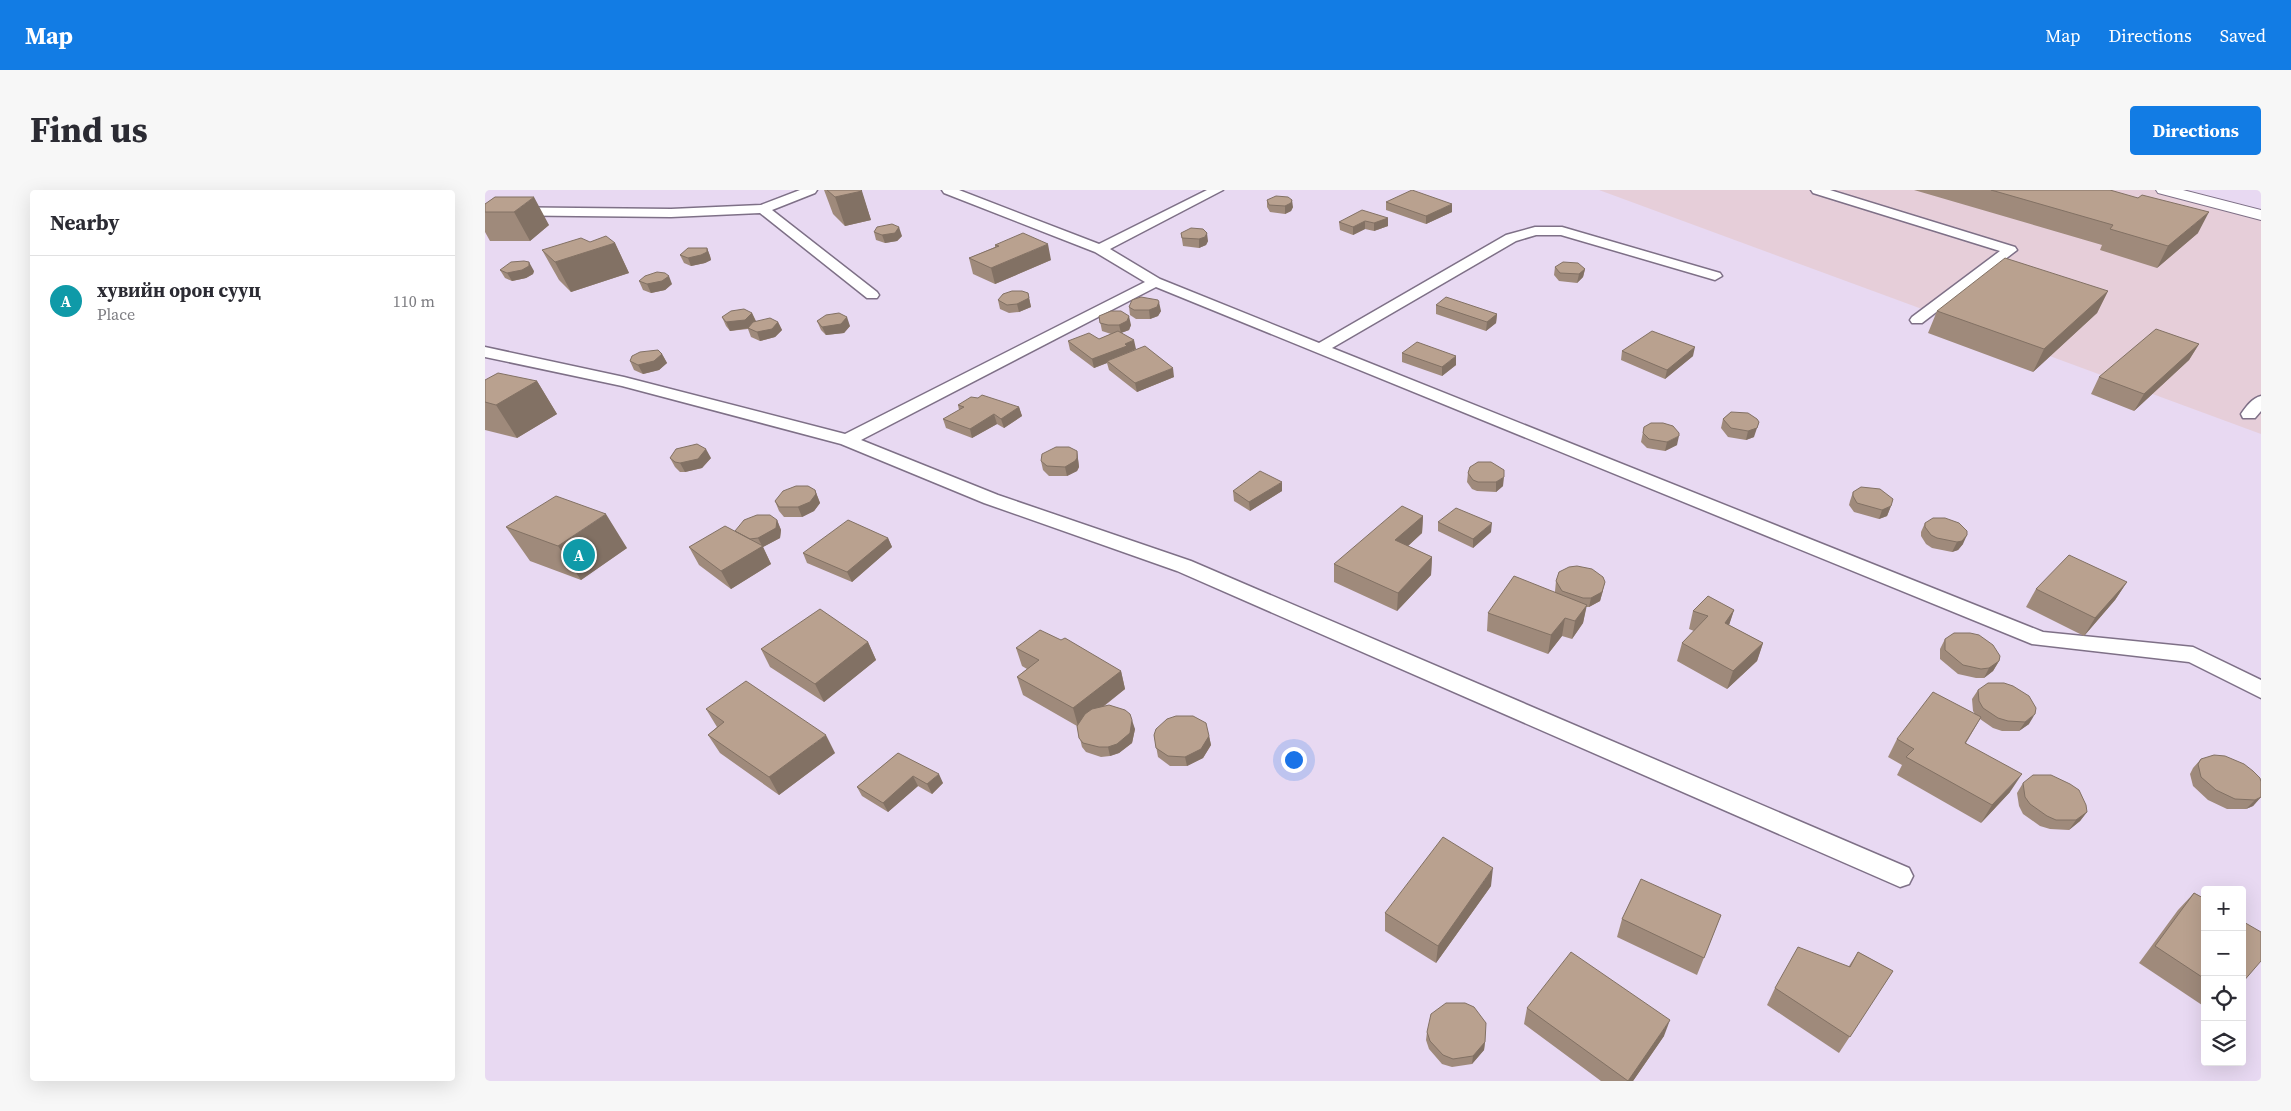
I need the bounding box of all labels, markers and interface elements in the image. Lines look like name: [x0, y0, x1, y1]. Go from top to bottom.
text: Map: [25, 19, 73, 52]
text: Map: [2045, 23, 2081, 48]
text: Directions: [2109, 23, 2192, 48]
text: Saved: [2220, 23, 2266, 48]
text: Find us: [30, 106, 148, 154]
button: Directions: [2130, 106, 2261, 155]
text: Nearby: [50, 208, 120, 237]
text: хувийн орон сууц: [97, 277, 261, 303]
text: A: [61, 290, 71, 312]
text: 110 m: [393, 290, 435, 312]
text: Place: [97, 303, 135, 325]
pin: A: [563, 536, 595, 574]
your location: [1281, 747, 1307, 773]
map controls: [2201, 886, 2246, 1066]
button: +: [2201, 886, 2246, 931]
button: −: [2201, 931, 2246, 976]
button: locate: [2201, 976, 2246, 1021]
button: layers: [2201, 1021, 2246, 1066]

